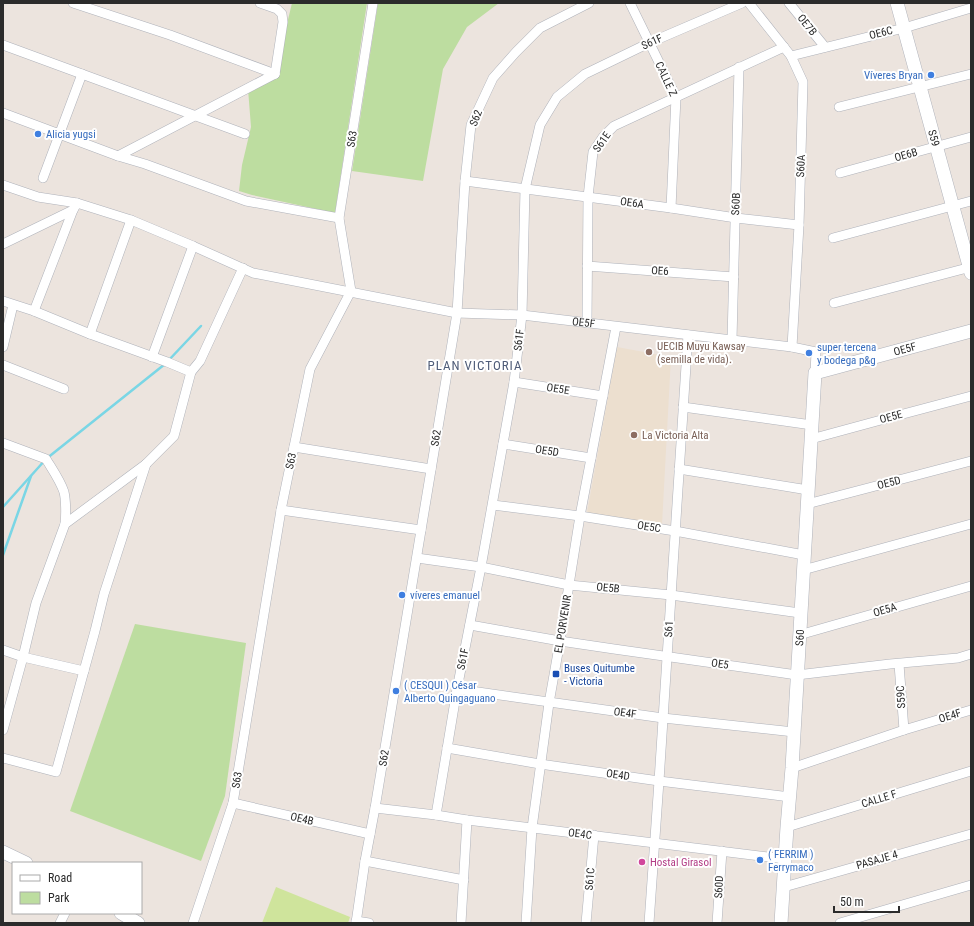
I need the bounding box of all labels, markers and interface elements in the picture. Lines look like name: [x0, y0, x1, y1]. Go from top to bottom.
street label: OE7B: [795, 12, 819, 38]
street label: OE6C: [868, 24, 894, 42]
street label: S61F: [639, 32, 665, 52]
street label: CALLE Z: [652, 60, 680, 99]
place label: Víveres Bryan: [864, 69, 923, 82]
marker: Víveres Bryan: [926, 70, 936, 80]
street label: S62: [467, 108, 485, 128]
place label: Alicia yugsi: [46, 128, 96, 141]
street label: S59: [926, 128, 942, 148]
marker: Alicia yugsi: [33, 129, 43, 139]
street label: S61E: [590, 129, 614, 155]
street label: S63: [344, 130, 360, 148]
street label: OE6B: [893, 146, 919, 164]
street label: S60A: [794, 154, 808, 178]
street label: S60B: [729, 192, 743, 216]
street label: OE6A: [619, 195, 645, 211]
street label: OE6: [651, 264, 669, 278]
street label: OE5F: [571, 314, 596, 330]
street label: S61F: [511, 328, 527, 352]
place label: UECIB Muyu Kawsay (semilla de vida).: [657, 340, 746, 366]
street label: OE5F: [892, 340, 917, 358]
place label: super tercena y bodega p&g: [817, 341, 876, 367]
marker: UECIB Muyu Kawsay (semilla de vida).: [644, 347, 654, 357]
marker: super tercena y bodega p&g: [804, 348, 814, 358]
district label: PLAN VICTORIA: [428, 358, 522, 373]
street label: OE5E: [546, 381, 571, 397]
street label: OE5E: [878, 408, 904, 426]
street label: S62: [428, 429, 444, 447]
place label: La Victoria Alta: [642, 429, 709, 442]
marker: La Victoria Alta: [629, 430, 639, 440]
street label: OE5D: [534, 443, 560, 459]
street label: S63: [283, 452, 299, 470]
street label: OE5D: [876, 474, 902, 492]
street label: OE5C: [636, 519, 662, 535]
street label: OE5B: [596, 580, 620, 596]
place label: víveres emanuel: [410, 589, 480, 602]
marker: víveres emanuel: [397, 590, 407, 600]
street label: EL PORVENIR: [552, 594, 574, 654]
street label: OE5A: [872, 600, 899, 620]
street label: S61: [662, 620, 676, 638]
street label: S60: [793, 629, 807, 646]
street label: S61F: [454, 647, 472, 671]
street label: OE5: [710, 656, 730, 672]
place label: Buses Quitumbe - Victoria: [564, 662, 635, 688]
marker: Buses Quitumbe - Victoria: [551, 669, 561, 679]
place label: ( CESQUI ) César Alberto Quingaguano: [404, 679, 496, 705]
street label: S59C: [894, 685, 908, 709]
marker: ( CESQUI ) César Alberto Quingaguano: [391, 686, 401, 696]
street label: OE4F: [613, 705, 637, 721]
street label: OE4F: [937, 706, 963, 726]
street label: S62: [376, 749, 392, 767]
street label: OE4D: [605, 767, 631, 783]
street label: S63: [229, 771, 245, 789]
street label: CALLE F: [860, 787, 898, 811]
street label: OE4B: [289, 810, 315, 828]
street label: OE4C: [567, 826, 593, 842]
place label: ( FERRIM ) Ferrymaco: [768, 848, 814, 874]
street label: PASAJE 4: [855, 848, 900, 872]
marker: ( FERRIM ) Ferrymaco: [755, 855, 765, 865]
place label: Hostal Girasol: [650, 856, 711, 869]
marker: Hostal Girasol: [637, 857, 647, 867]
legend: [12, 862, 142, 914]
street label: S61C: [583, 867, 597, 891]
text: Road: [48, 871, 72, 885]
street label: S60D: [712, 875, 726, 899]
scale bar: [834, 888, 899, 914]
text: Park: [48, 891, 70, 905]
text: 50 m: [840, 895, 864, 909]

